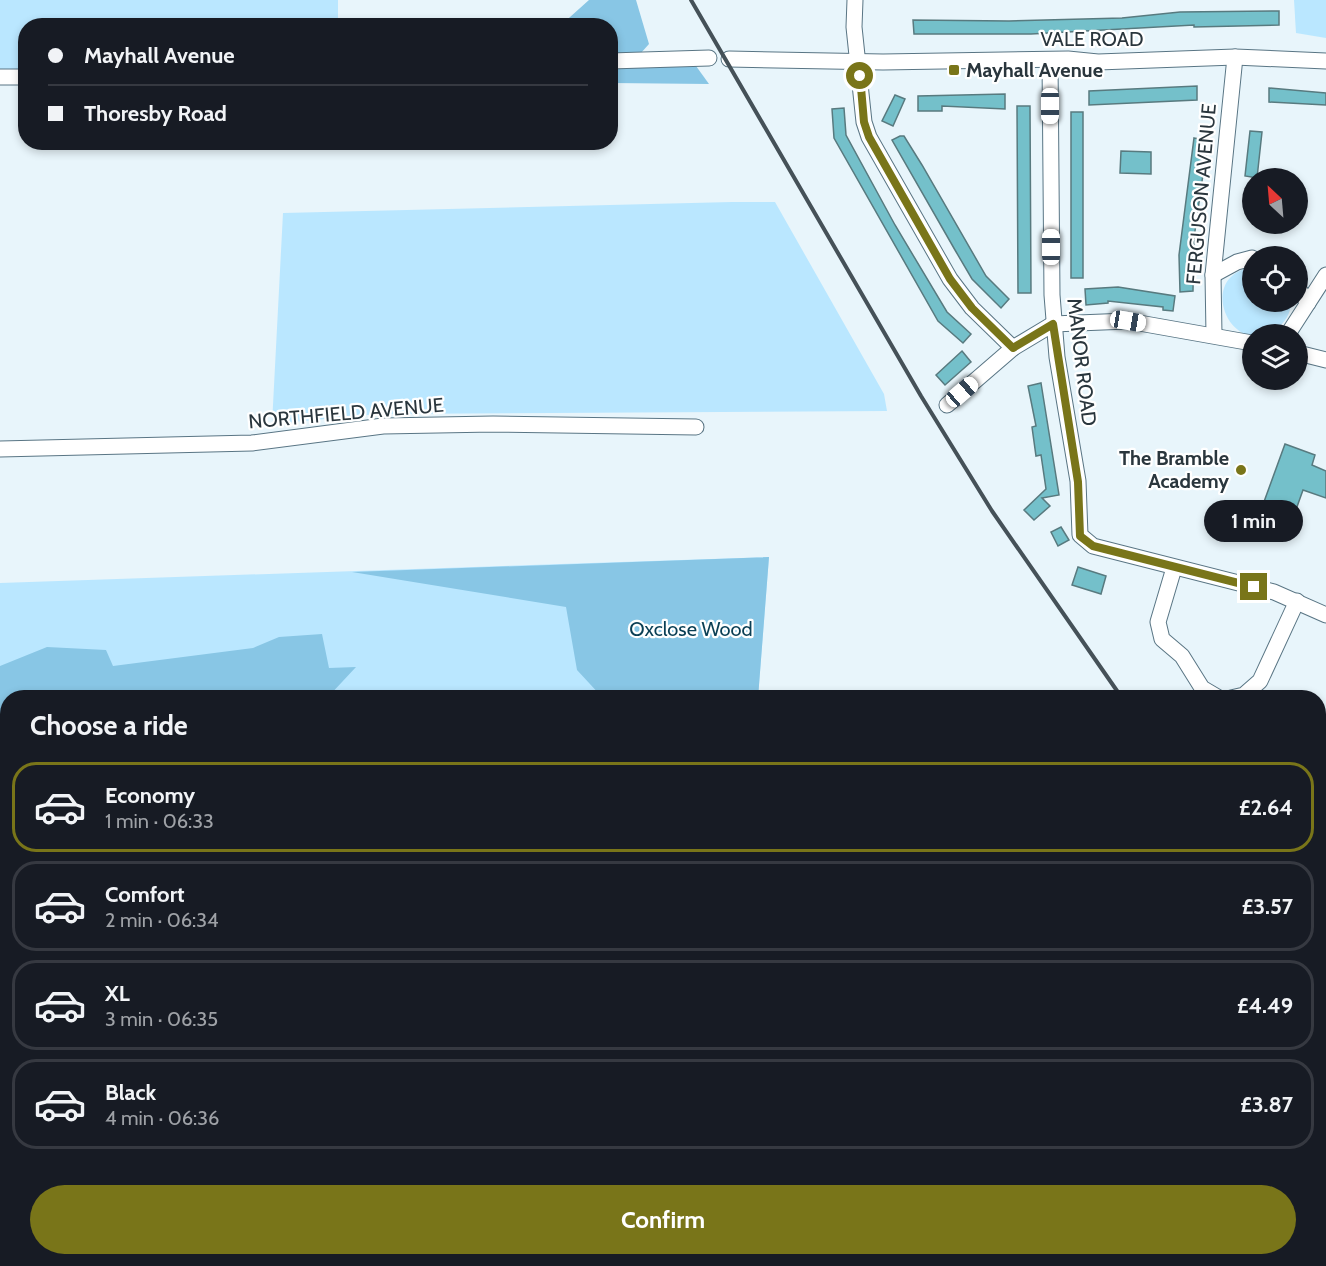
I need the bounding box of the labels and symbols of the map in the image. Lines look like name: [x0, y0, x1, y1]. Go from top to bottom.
street label: VALE ROAD: [1040, 27, 1144, 51]
place label: Mayhall Avenue: [966, 58, 1103, 82]
route start: [846, 62, 873, 89]
marker: Mayhall Avenue: [947, 63, 961, 77]
car: [1041, 88, 1059, 124]
street label: FERGUSON AVENUE: [1181, 103, 1221, 285]
north arrow: [1242, 168, 1308, 234]
car: [1042, 229, 1060, 265]
street label: MANOR ROAD: [1062, 297, 1102, 427]
car: [1109, 309, 1147, 333]
car: [943, 373, 981, 411]
street label: NORTHFIELD AVENUE: [247, 393, 445, 433]
place label: The Bramble Academy: [1119, 446, 1229, 493]
marker: The Bramble Academy: [1234, 463, 1248, 477]
callout: 1 min: [1204, 500, 1304, 542]
route end: [1240, 573, 1267, 600]
park label: Oxclose Wood: [629, 617, 753, 641]

